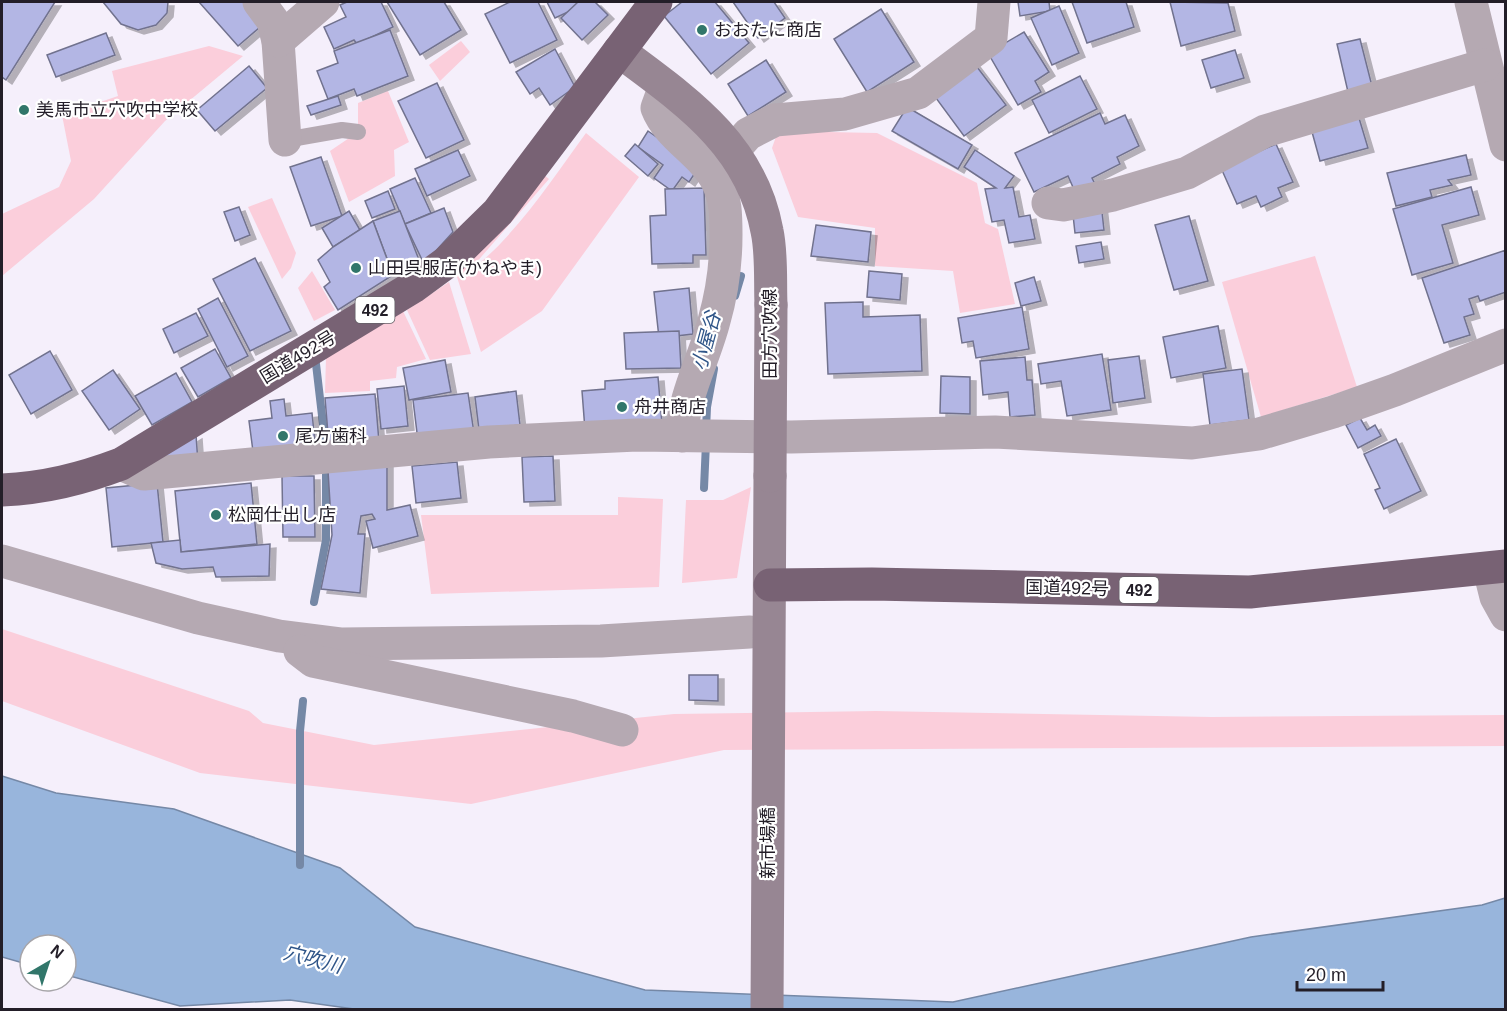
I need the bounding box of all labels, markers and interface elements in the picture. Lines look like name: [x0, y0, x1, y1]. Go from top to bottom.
place label: おおたに商店: [714, 20, 822, 40]
marker: おおたに商店: [695, 23, 709, 37]
place label: 美馬市立穴吹中学校: [36, 100, 198, 120]
marker: 美馬市立穴吹中学校: [17, 103, 31, 117]
place label: 山田呉服店(かねやま): [368, 258, 542, 278]
marker: 山田呉服店(かねやま): [349, 261, 363, 275]
street label: 田方穴吹線: [760, 289, 780, 379]
road number: 492: [356, 297, 394, 323]
water label: 小屋谷: [688, 307, 725, 373]
street label: 国道492号: [257, 327, 339, 387]
place label: 舟井商店: [634, 397, 706, 417]
marker: 舟井商店: [615, 400, 629, 414]
place label: 尾方歯科: [295, 426, 367, 446]
marker: 尾方歯科: [276, 429, 290, 443]
place label: 松岡仕出し店: [228, 505, 336, 525]
marker: 松岡仕出し店: [209, 508, 223, 522]
street label: 国道492号: [1025, 577, 1109, 599]
road number: 492: [1120, 577, 1158, 603]
street label: 新市場橋: [758, 807, 778, 879]
north arrow: [18, 933, 78, 993]
text: N: [47, 941, 67, 962]
water label: 穴吹川: [281, 941, 347, 977]
scale bar: [1297, 954, 1382, 992]
text: 20 m: [1306, 965, 1346, 985]

